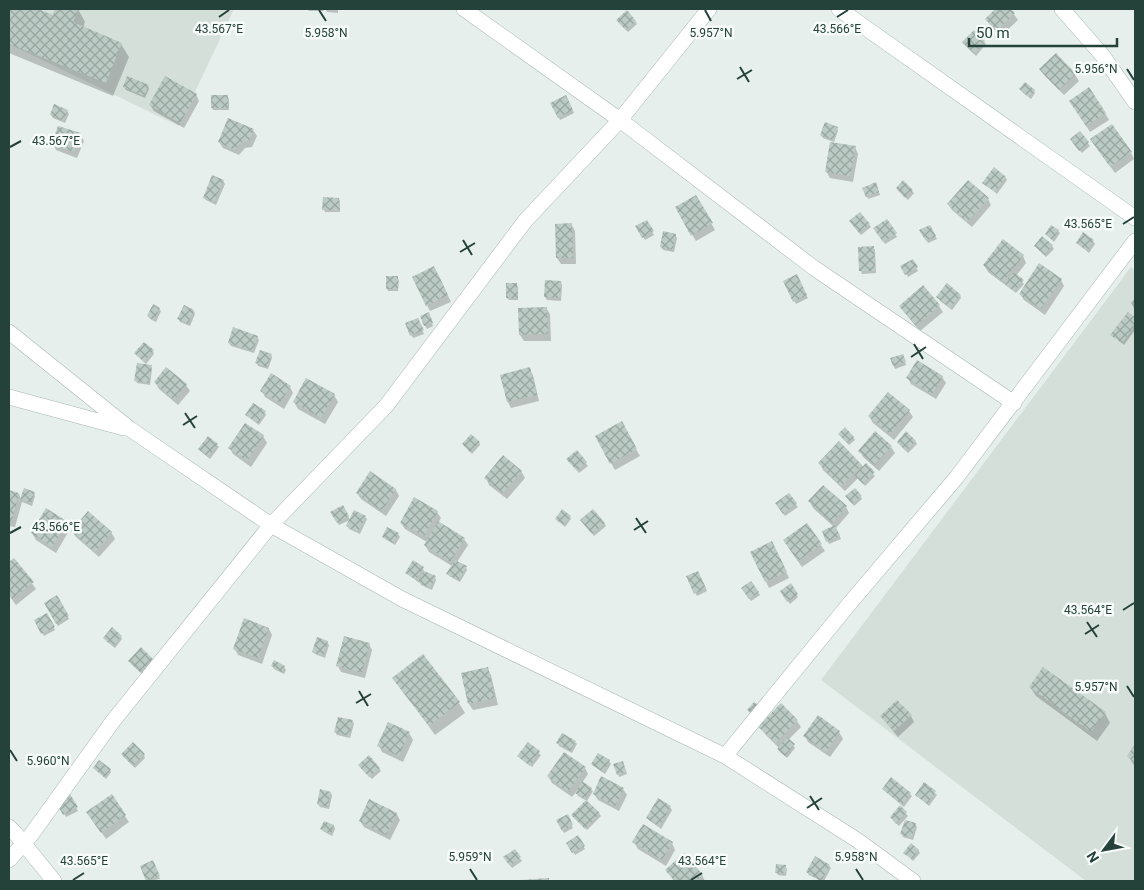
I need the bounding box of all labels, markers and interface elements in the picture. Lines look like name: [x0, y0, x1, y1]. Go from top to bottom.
scale bar: [969, 15, 1116, 47]
text: 43.567°E: [195, 22, 243, 36]
text: 43.566°E: [813, 22, 861, 36]
text: 50 m: [976, 24, 1010, 42]
text: 5.958°N: [304, 26, 348, 40]
text: 5.957°N: [689, 26, 733, 40]
text: 5.956°N: [1074, 62, 1118, 76]
text: 43.567°E: [32, 134, 80, 148]
text: 43.565°E: [1064, 217, 1112, 231]
text: 43.566°E: [32, 520, 80, 534]
text: 43.564°E: [1064, 603, 1112, 617]
text: 5.957°N: [1074, 680, 1118, 694]
text: 5.960°N: [26, 754, 70, 768]
north arrow: [1079, 825, 1129, 875]
text: N: [1084, 848, 1102, 865]
text: 5.959°N: [448, 850, 492, 864]
text: 5.958°N: [834, 850, 878, 864]
text: 43.565°E: [60, 854, 108, 868]
text: 43.564°E: [678, 854, 726, 868]

